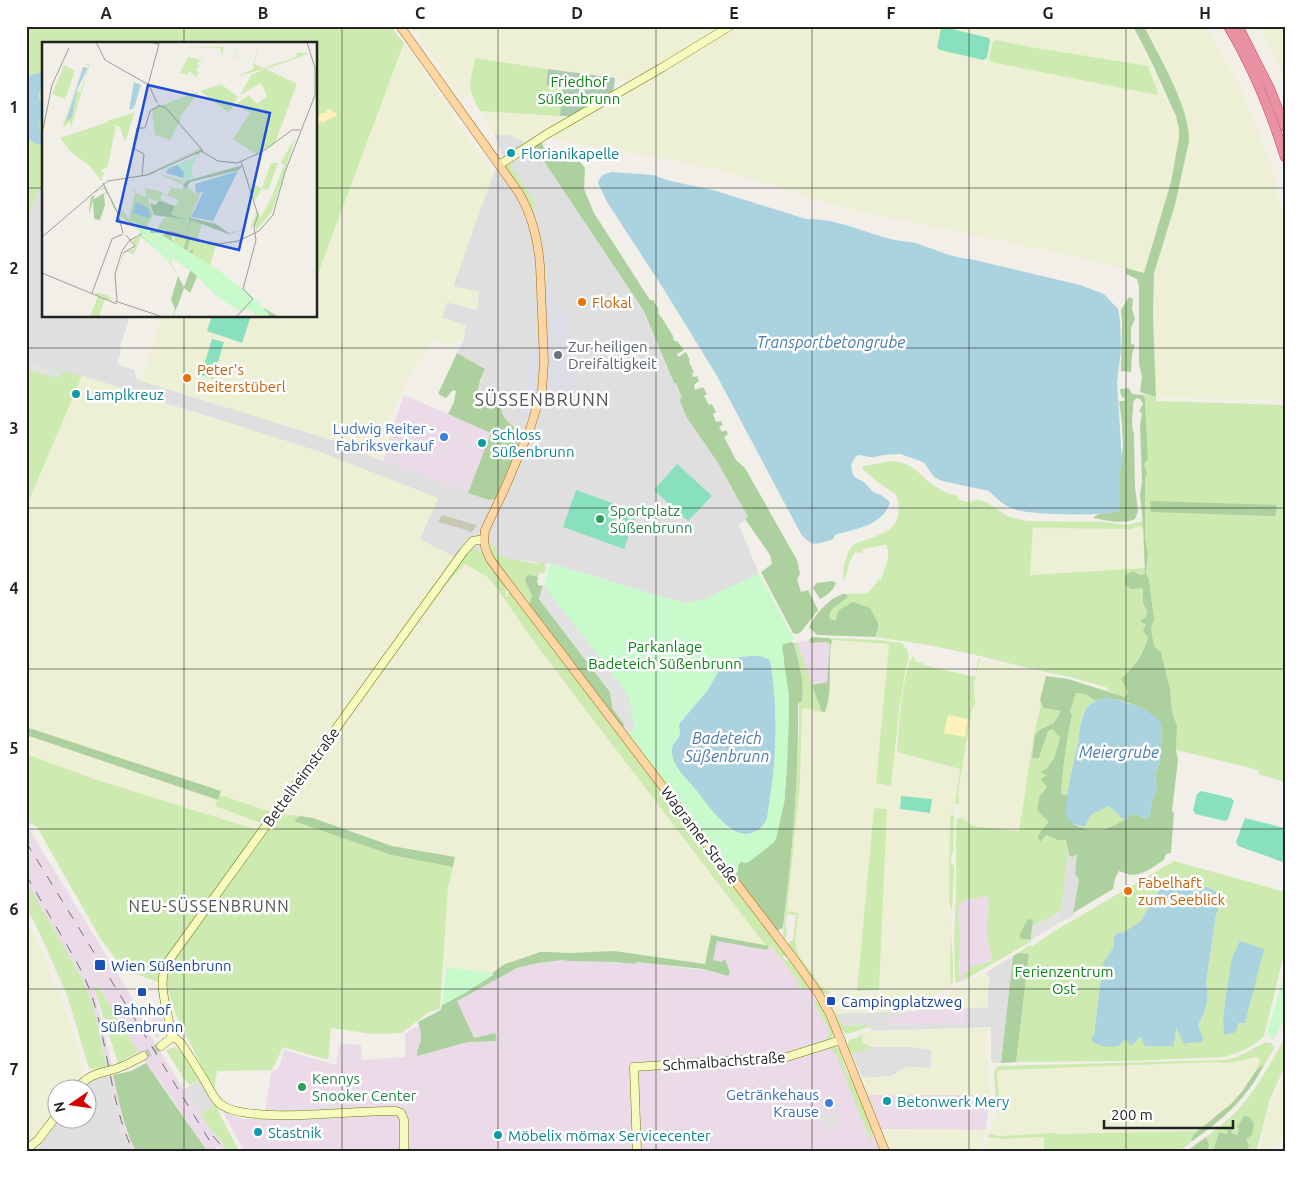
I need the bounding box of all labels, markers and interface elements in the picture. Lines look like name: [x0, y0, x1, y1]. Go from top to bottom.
text: A: [100, 4, 112, 22]
text: B: [258, 4, 268, 22]
text: C: [415, 4, 425, 22]
text: D: [571, 4, 583, 22]
text: E: [729, 4, 739, 22]
text: F: [887, 4, 896, 22]
text: G: [1042, 4, 1054, 22]
text: H: [1199, 4, 1211, 22]
inset map: [42, 42, 318, 318]
park label: Friedhof Süßenbrunn: [538, 73, 620, 107]
text: 1: [9, 98, 19, 116]
place label: Florianikapelle: [521, 145, 619, 162]
marker: Florianikapelle: [505, 147, 517, 159]
text: 2: [9, 259, 19, 277]
place label: Flokal: [592, 294, 632, 311]
marker: Flokal: [576, 296, 588, 308]
water label: Transportbetongrube: [757, 333, 905, 351]
place label: Zur heiligen Dreifaltigkeit: [568, 338, 657, 372]
marker: Zur heiligen Dreifaltigkeit: [552, 349, 564, 361]
place label: Peter's Reiterstüberl: [197, 361, 286, 395]
marker: Peter's Reiterstüberl: [181, 372, 193, 384]
place label: Lamplkreuz: [86, 386, 164, 403]
marker: Lamplkreuz: [70, 388, 82, 400]
district label: SÜSSENBRUNN: [474, 389, 610, 409]
text: 3: [9, 419, 19, 437]
place label: Ludwig Reiter - Fabriksverkauf: [333, 420, 434, 454]
place label: Schloss Süßenbrunn: [492, 426, 574, 460]
marker: Ludwig Reiter - Fabriksverkauf: [438, 431, 450, 443]
marker: Schloss Süßenbrunn: [476, 437, 488, 449]
place label: Sportplatz Süßenbrunn: [610, 502, 692, 536]
marker: Sportplatz Süßenbrunn: [594, 513, 606, 525]
text: 4: [9, 579, 19, 597]
park label: Parkanlage Badeteich Süßenbrunn: [588, 638, 742, 672]
street label: Bettelheimstraße: [259, 724, 343, 830]
water label: Badeteich Süßenbrunn: [684, 729, 769, 765]
text: 5: [9, 739, 19, 757]
water label: Meiergrube: [1079, 743, 1159, 761]
street label: Wagramer Straße: [658, 783, 742, 887]
place label: Fabelhaft zum Seeblick: [1138, 874, 1226, 908]
marker: Fabelhaft zum Seeblick: [1122, 885, 1134, 897]
district label: NEU-SÜSSENBRUNN: [128, 897, 290, 915]
text: 6: [9, 900, 19, 918]
place label: Wien Süßenbrunn: [111, 957, 232, 974]
marker: Wien Süßenbrunn: [93, 958, 107, 972]
park label: Ferienzentrum Ost: [1014, 963, 1114, 997]
marker: Bahnhof Süßenbrunn: [136, 986, 148, 998]
place label: Campingplatzweg: [841, 993, 962, 1010]
marker: Campingplatzweg: [825, 995, 837, 1007]
place label: Bahnhof Süßenbrunn: [101, 1001, 183, 1035]
street label: Schmalbachstraße: [662, 1048, 786, 1074]
text: 7: [9, 1060, 19, 1078]
place label: Kennys Snooker Center: [312, 1070, 417, 1104]
north arrow: [48, 1080, 98, 1130]
marker: Kennys Snooker Center: [296, 1081, 308, 1093]
place label: Getränkehaus Krause: [726, 1086, 819, 1120]
place label: Betonwerk Mery: [897, 1093, 1009, 1110]
marker: Betonwerk Mery: [881, 1095, 893, 1107]
marker: Getränkehaus Krause: [823, 1097, 835, 1109]
scale bar: [1104, 1097, 1232, 1129]
text: N: [50, 1100, 68, 1114]
text: 200 m: [1111, 1106, 1153, 1123]
place label: Stastnik: [268, 1124, 322, 1141]
marker: Stastnik: [252, 1126, 264, 1138]
place label: Möbelix mömax Servicecenter: [508, 1127, 711, 1144]
marker: Möbelix mömax Servicecenter: [492, 1129, 504, 1141]

